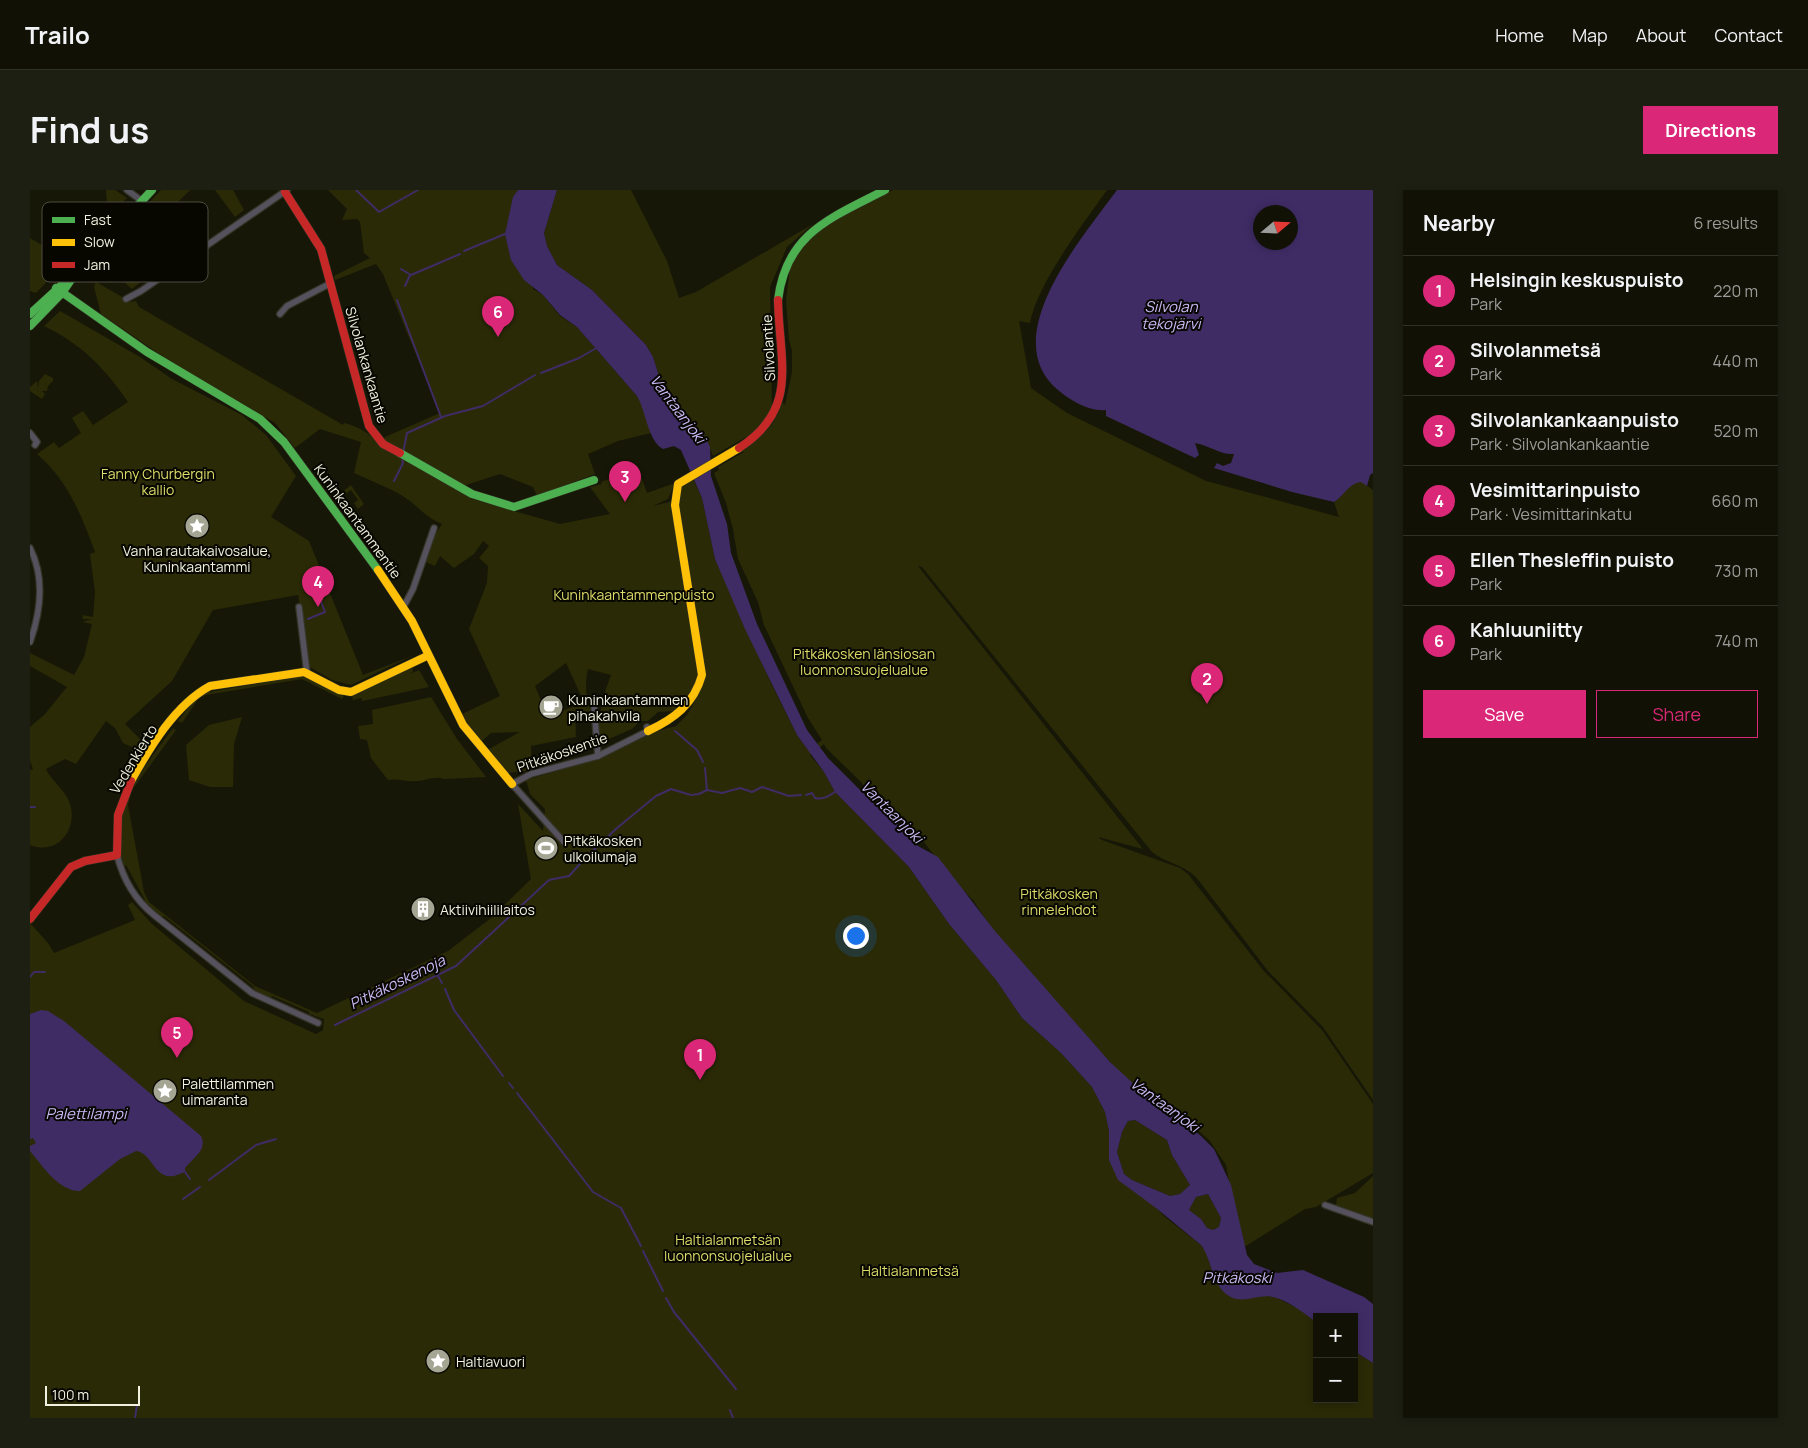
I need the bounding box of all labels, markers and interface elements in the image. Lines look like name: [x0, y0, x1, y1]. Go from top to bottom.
text: Trailo: [25, 18, 90, 51]
text: Home: [1495, 23, 1544, 47]
text: Map: [1572, 23, 1608, 47]
text: About: [1636, 23, 1686, 47]
text: Contact: [1714, 23, 1783, 47]
text: Find us: [30, 106, 149, 154]
button: Directions: [1643, 106, 1778, 154]
legend: [42, 202, 208, 282]
north arrow: [1253, 205, 1298, 250]
text: Nearby: [1423, 209, 1495, 237]
text: Fast: [84, 210, 112, 229]
text: 6 results: [1693, 212, 1758, 234]
text: Slow: [84, 232, 115, 251]
text: Jam: [84, 255, 110, 274]
text: Helsingin keskuspuisto: [1470, 267, 1684, 293]
text: 1: [1435, 280, 1443, 302]
text: 220 m: [1713, 280, 1758, 302]
text: Park: [1470, 293, 1502, 315]
pin: 6: [482, 296, 514, 337]
water label: Silvolan tekojärvi: [1141, 296, 1203, 334]
street label: Silvolankankaantie: [341, 304, 393, 426]
street label: Silvolantie: [757, 314, 779, 382]
text: Silvolanmetsä: [1470, 337, 1601, 363]
text: 2: [1434, 350, 1444, 372]
text: 440 m: [1712, 350, 1758, 372]
text: Park: [1470, 363, 1502, 385]
water label: Vantaanjoki: [645, 370, 712, 450]
text: Silvolankankaanpuisto: [1470, 407, 1679, 433]
text: 3: [1434, 420, 1444, 442]
text: 520 m: [1714, 420, 1758, 442]
text: Park · Silvolankankaantie: [1470, 433, 1650, 455]
street label: Kuninkaantammentie: [310, 460, 406, 582]
pin: 3: [609, 461, 641, 502]
park label: Fanny Churbergin kallio: [101, 464, 215, 499]
text: Vesimittarinpuisto: [1470, 477, 1640, 503]
text: 4: [1434, 490, 1444, 512]
text: 660 m: [1712, 490, 1758, 512]
text: Park · Vesimittarinkatu: [1470, 503, 1632, 525]
place icon: Vanha rautakaivosalue, Kuninkaantammi: [184, 513, 210, 539]
place label: Vanha rautakaivosalue, Kuninkaantammi: [123, 541, 271, 576]
text: Ellen Thesleffin puisto: [1470, 547, 1674, 573]
text: 5: [1434, 560, 1444, 582]
text: 730 m: [1715, 560, 1758, 582]
pin: 4: [302, 566, 334, 607]
text: Park: [1470, 573, 1502, 595]
park label: Kuninkaantammenpuisto: [553, 585, 715, 604]
text: Kahluuniitty: [1470, 617, 1583, 643]
text: 6: [1434, 630, 1444, 652]
text: 740 m: [1715, 630, 1758, 652]
text: Park: [1470, 643, 1502, 665]
park label: Pitkäkosken länsiosan luonnonsuojelualue: [793, 644, 935, 679]
pin: 2: [1191, 663, 1223, 704]
place label: Kuninkaantammen pihakahvila: [568, 690, 688, 725]
button: Save: [1423, 690, 1586, 738]
button: Share: [1596, 690, 1758, 738]
cafe icon: Kuninkaantammen pihakahvila: [538, 694, 564, 720]
street label: Vedenkierto: [105, 721, 161, 797]
street label: Pitkäkoskentie: [514, 728, 610, 776]
water label: Vantaanjoki: [856, 776, 930, 850]
place label: Pitkäkosken ulkoilumaja: [564, 831, 642, 866]
sports icon: Pitkäkosken ulkoilumaja: [533, 835, 559, 861]
park label: Pitkäkosken rinnelehdot: [1020, 884, 1098, 919]
building icon: Aktiivihiililaitos: [410, 896, 436, 922]
place label: Aktiivihiililaitos: [440, 900, 535, 919]
your location: [843, 923, 869, 949]
water label: Pitkäkoskenoja: [346, 949, 449, 1014]
pin: 5: [161, 1017, 193, 1058]
pin: 1: [684, 1039, 716, 1080]
water label: Vantaanjoki: [1126, 1073, 1206, 1139]
place label: Palettilammen uimaranta: [182, 1074, 274, 1109]
place icon: Palettilammen uimaranta: [152, 1078, 178, 1104]
water label: Palettilampi: [46, 1103, 129, 1124]
park label: Haltialanmetsän luonnonsuojelualue: [664, 1230, 792, 1265]
park label: Haltialanmetsä: [861, 1261, 959, 1280]
water label: Pitkäkoski: [1202, 1267, 1274, 1288]
map controls: [1313, 1313, 1358, 1403]
button: +: [1313, 1313, 1358, 1358]
place icon: Haltiavuori: [425, 1348, 451, 1374]
place label: Haltiavuori: [456, 1352, 525, 1371]
button: −: [1313, 1358, 1358, 1403]
scale bar: [45, 1383, 140, 1406]
text: 100 m: [52, 1385, 89, 1404]

